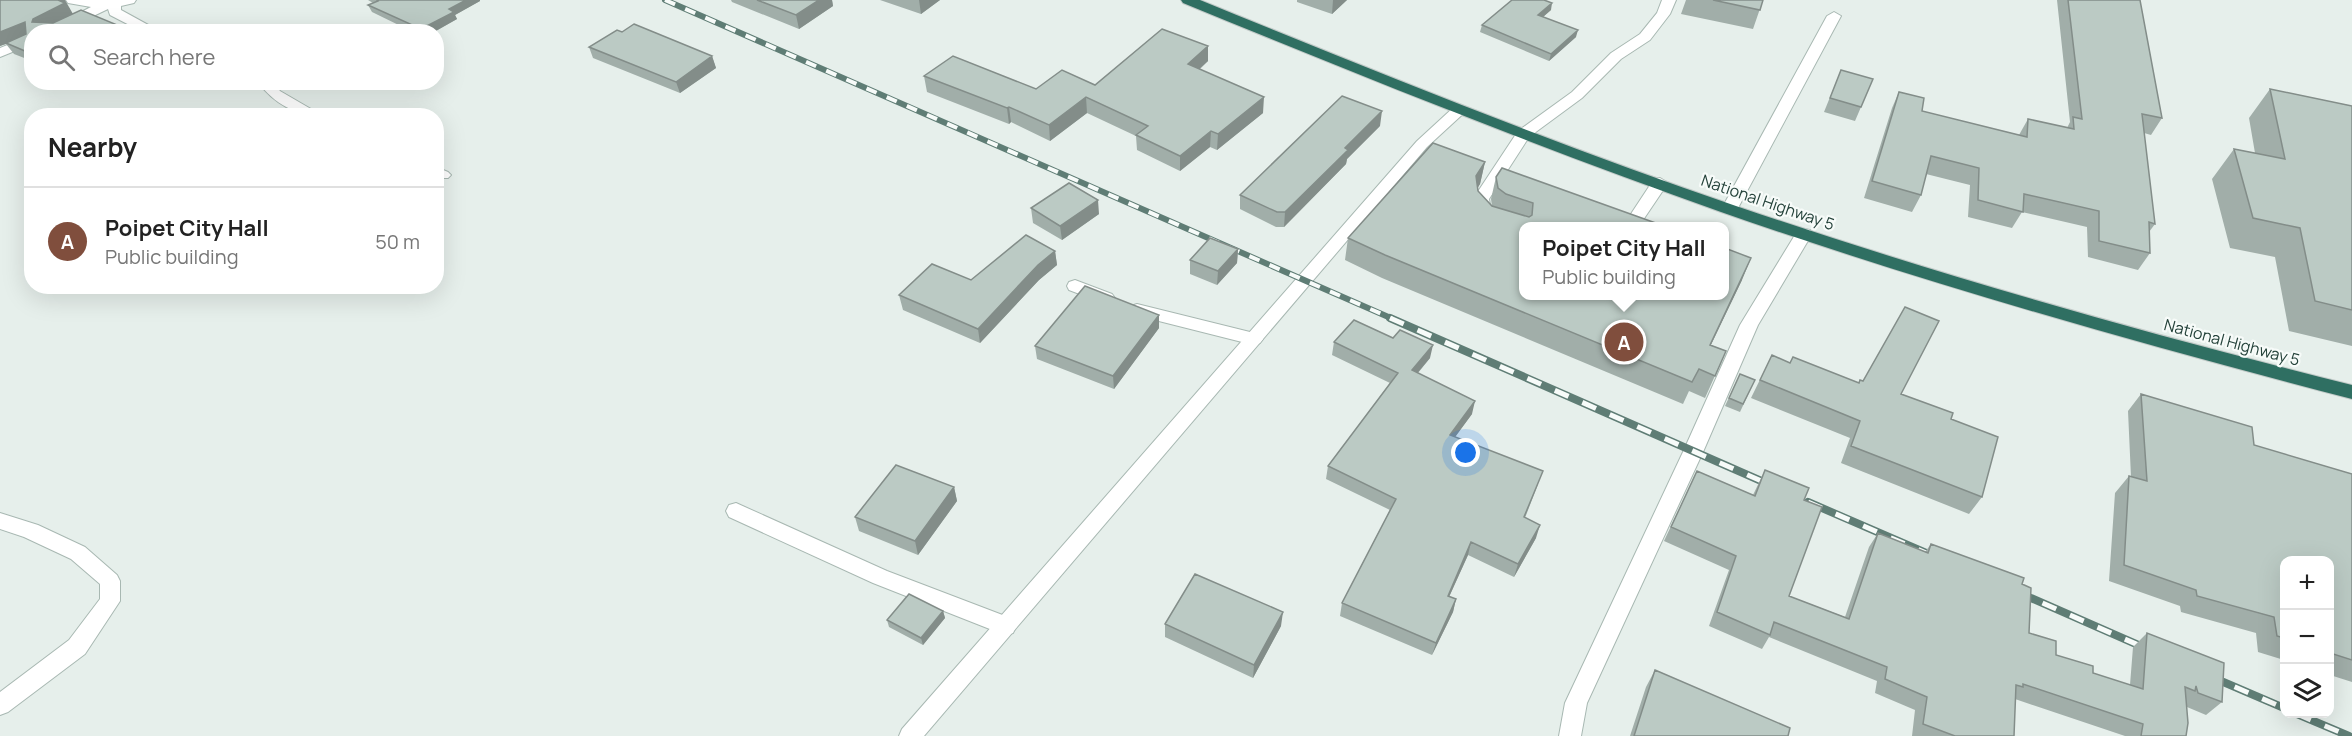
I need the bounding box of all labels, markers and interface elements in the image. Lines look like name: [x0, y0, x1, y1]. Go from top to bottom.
search box: [24, 24, 444, 90]
icon: search: [45, 41, 78, 74]
text: Search here: [93, 42, 215, 72]
text: Nearby: [48, 129, 137, 165]
street label: National Highway 5: [1698, 169, 1838, 235]
text: Poipet City Hall: [105, 213, 269, 243]
popup: [1519, 222, 1729, 300]
text: A: [61, 228, 74, 255]
text: 50 m: [375, 228, 420, 255]
text: Poipet City Hall: [1542, 233, 1706, 263]
text: Public building: [105, 243, 239, 270]
text: Public building: [1542, 263, 1676, 290]
street label: National Highway 5: [2162, 313, 2302, 371]
pin: A: [1604, 320, 1644, 364]
your location: [1451, 438, 1480, 467]
map controls: [2280, 556, 2334, 718]
button: +: [2280, 556, 2334, 610]
button: −: [2280, 610, 2334, 664]
button: layers: [2280, 664, 2334, 718]

